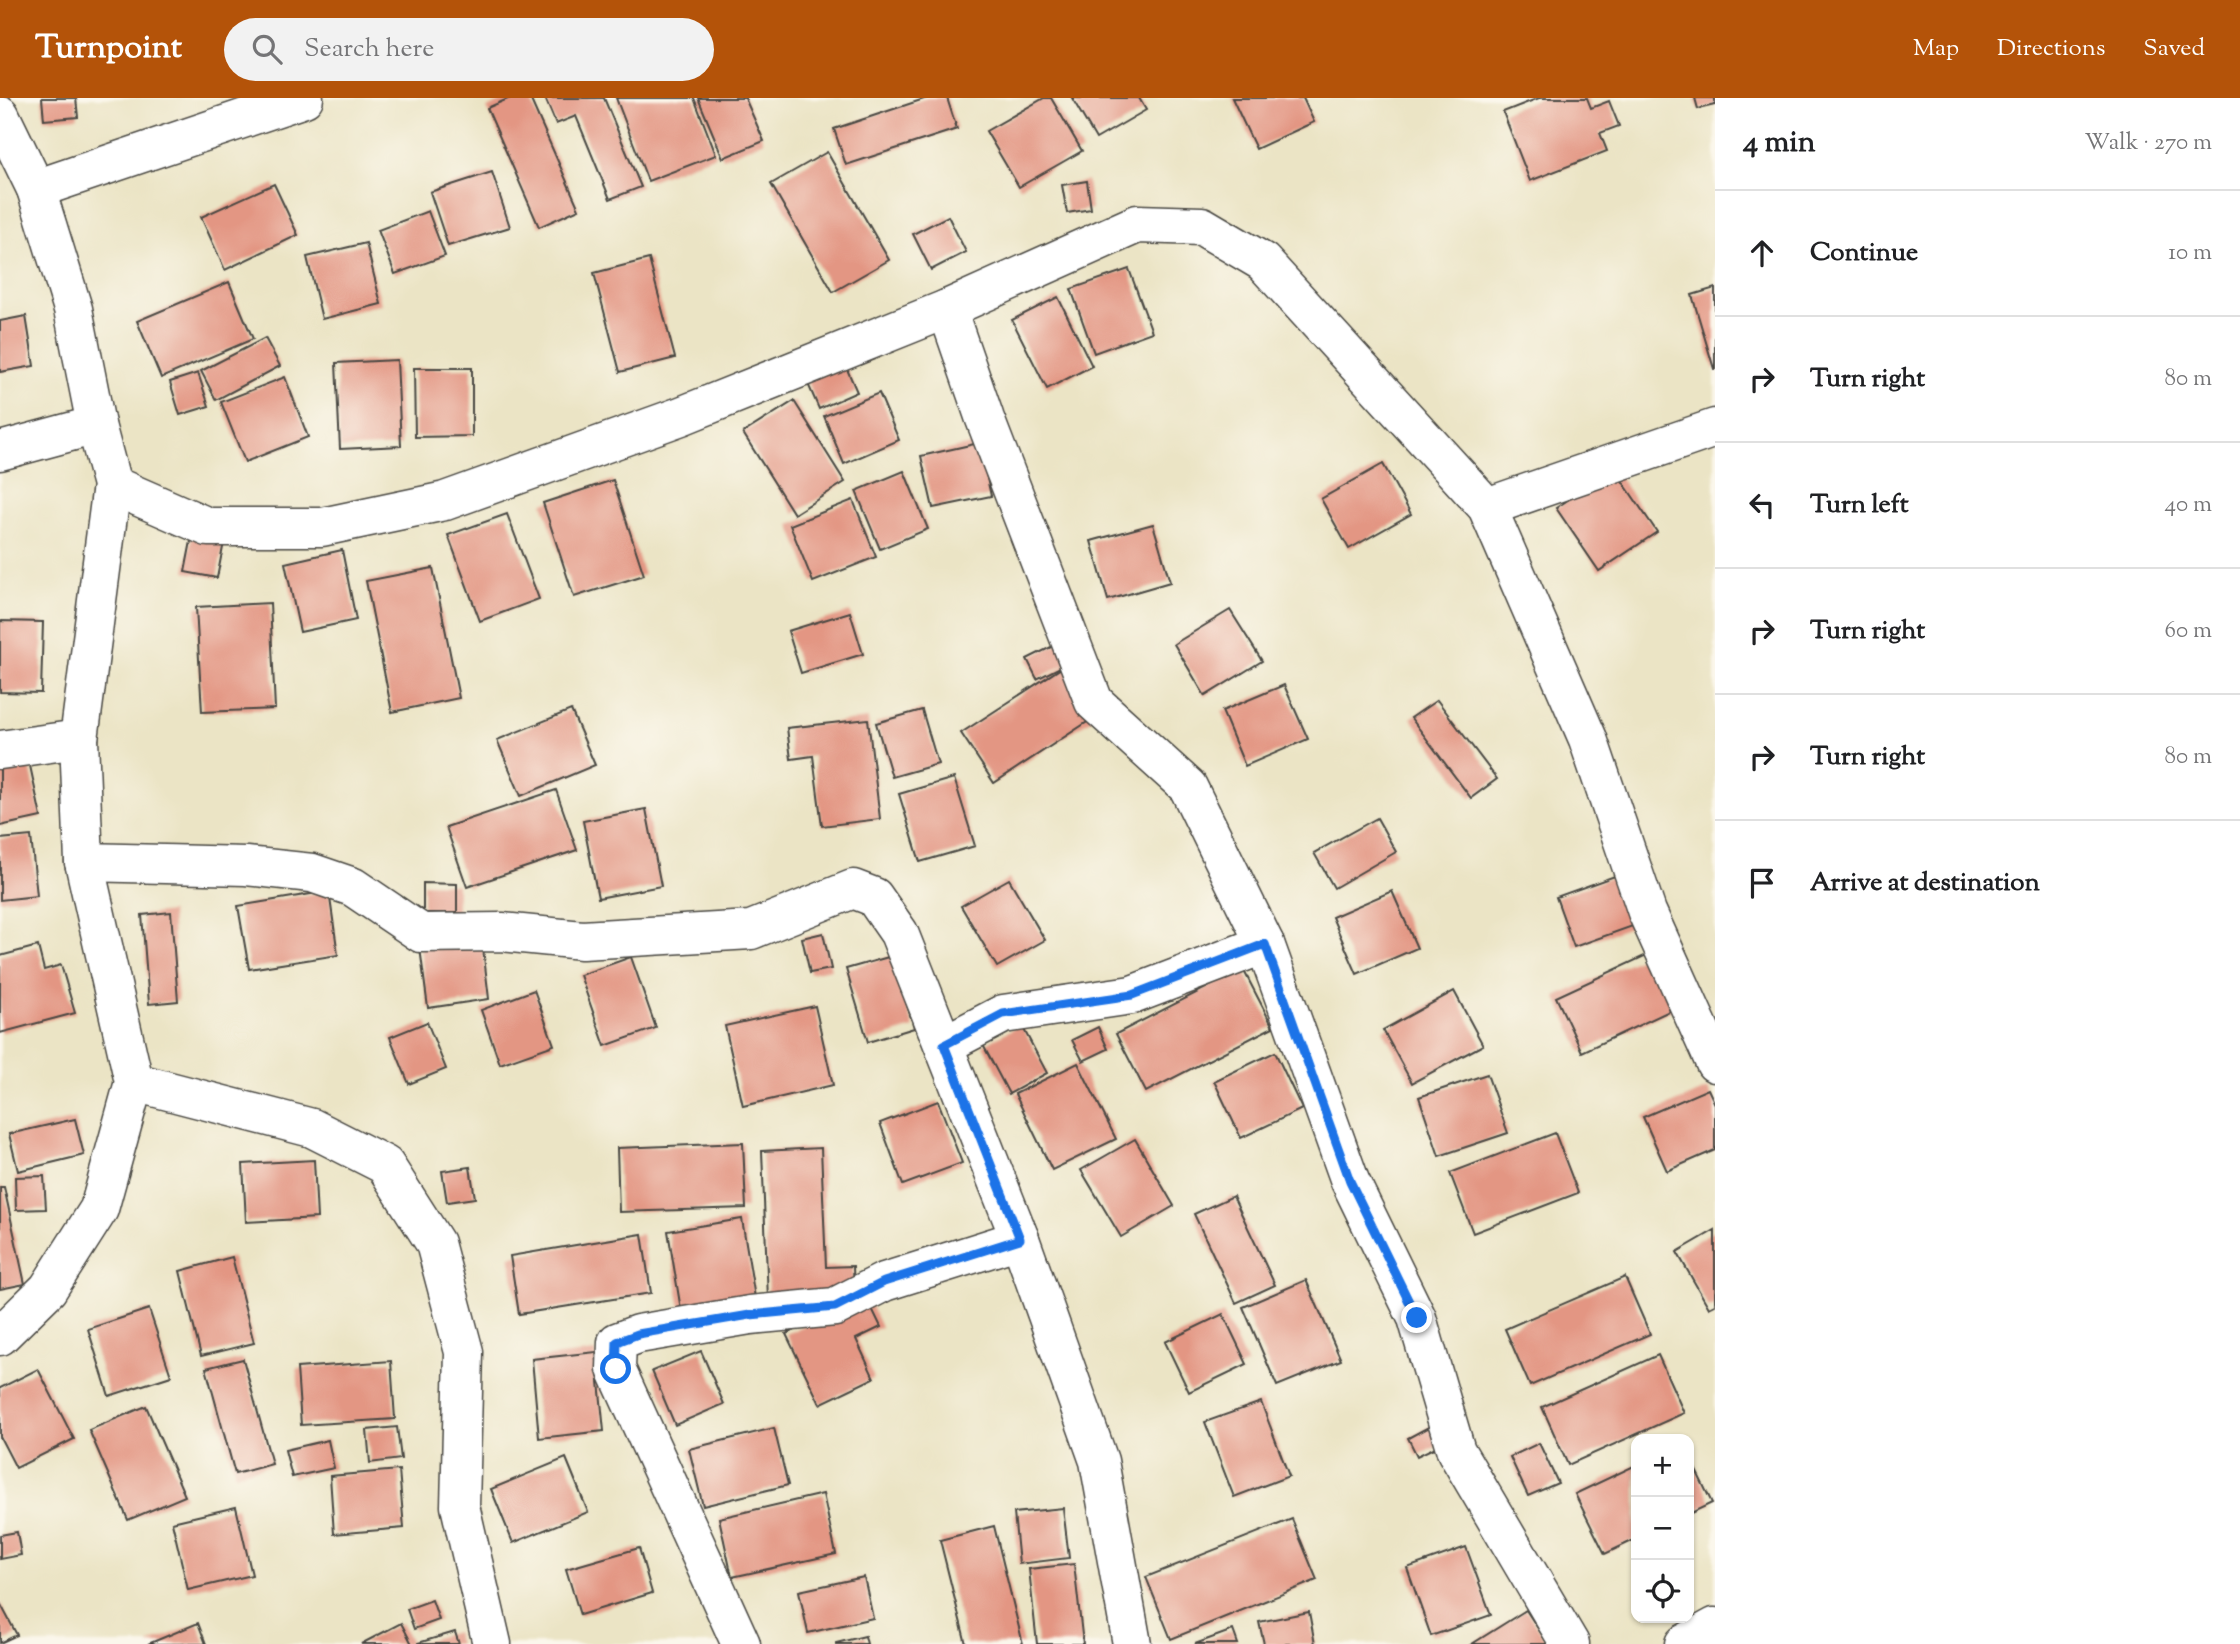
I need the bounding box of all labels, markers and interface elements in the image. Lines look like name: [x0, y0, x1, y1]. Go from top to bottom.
search box: [224, 18, 714, 81]
text: Turnpoint: [35, 25, 182, 73]
icon: search: [248, 30, 286, 68]
text: Search here: [304, 31, 434, 68]
text: Map: [1913, 32, 1959, 66]
text: Directions: [1997, 32, 2105, 66]
text: Saved: [2143, 32, 2205, 66]
text: 4 min: [1743, 122, 1816, 165]
text: Walk · 270 m: [2084, 127, 2212, 160]
icon: ahead: [1743, 234, 1781, 272]
text: Continue: [1810, 235, 1918, 272]
text: 10 m: [2168, 237, 2212, 270]
icon: right: [1743, 360, 1781, 398]
text: Turn right: [1810, 361, 1925, 398]
text: 80 m: [2164, 363, 2212, 396]
icon: left: [1743, 486, 1781, 524]
text: Turn left: [1810, 487, 1909, 524]
text: 40 m: [2165, 489, 2212, 522]
icon: right: [1743, 612, 1781, 650]
text: Turn right: [1810, 613, 1925, 650]
text: 60 m: [2164, 615, 2212, 648]
icon: right: [1743, 738, 1781, 776]
text: Turn right: [1810, 739, 1925, 776]
text: 80 m: [2164, 741, 2212, 774]
icon: arrive: [1743, 864, 1781, 902]
text: Arrive at destination: [1810, 865, 2040, 902]
route end: [1401, 1302, 1432, 1333]
route start: [600, 1353, 631, 1384]
map controls: [1631, 1434, 1694, 1623]
button: +: [1631, 1434, 1694, 1497]
button: −: [1631, 1497, 1694, 1560]
button: locate: [1631, 1560, 1694, 1623]

